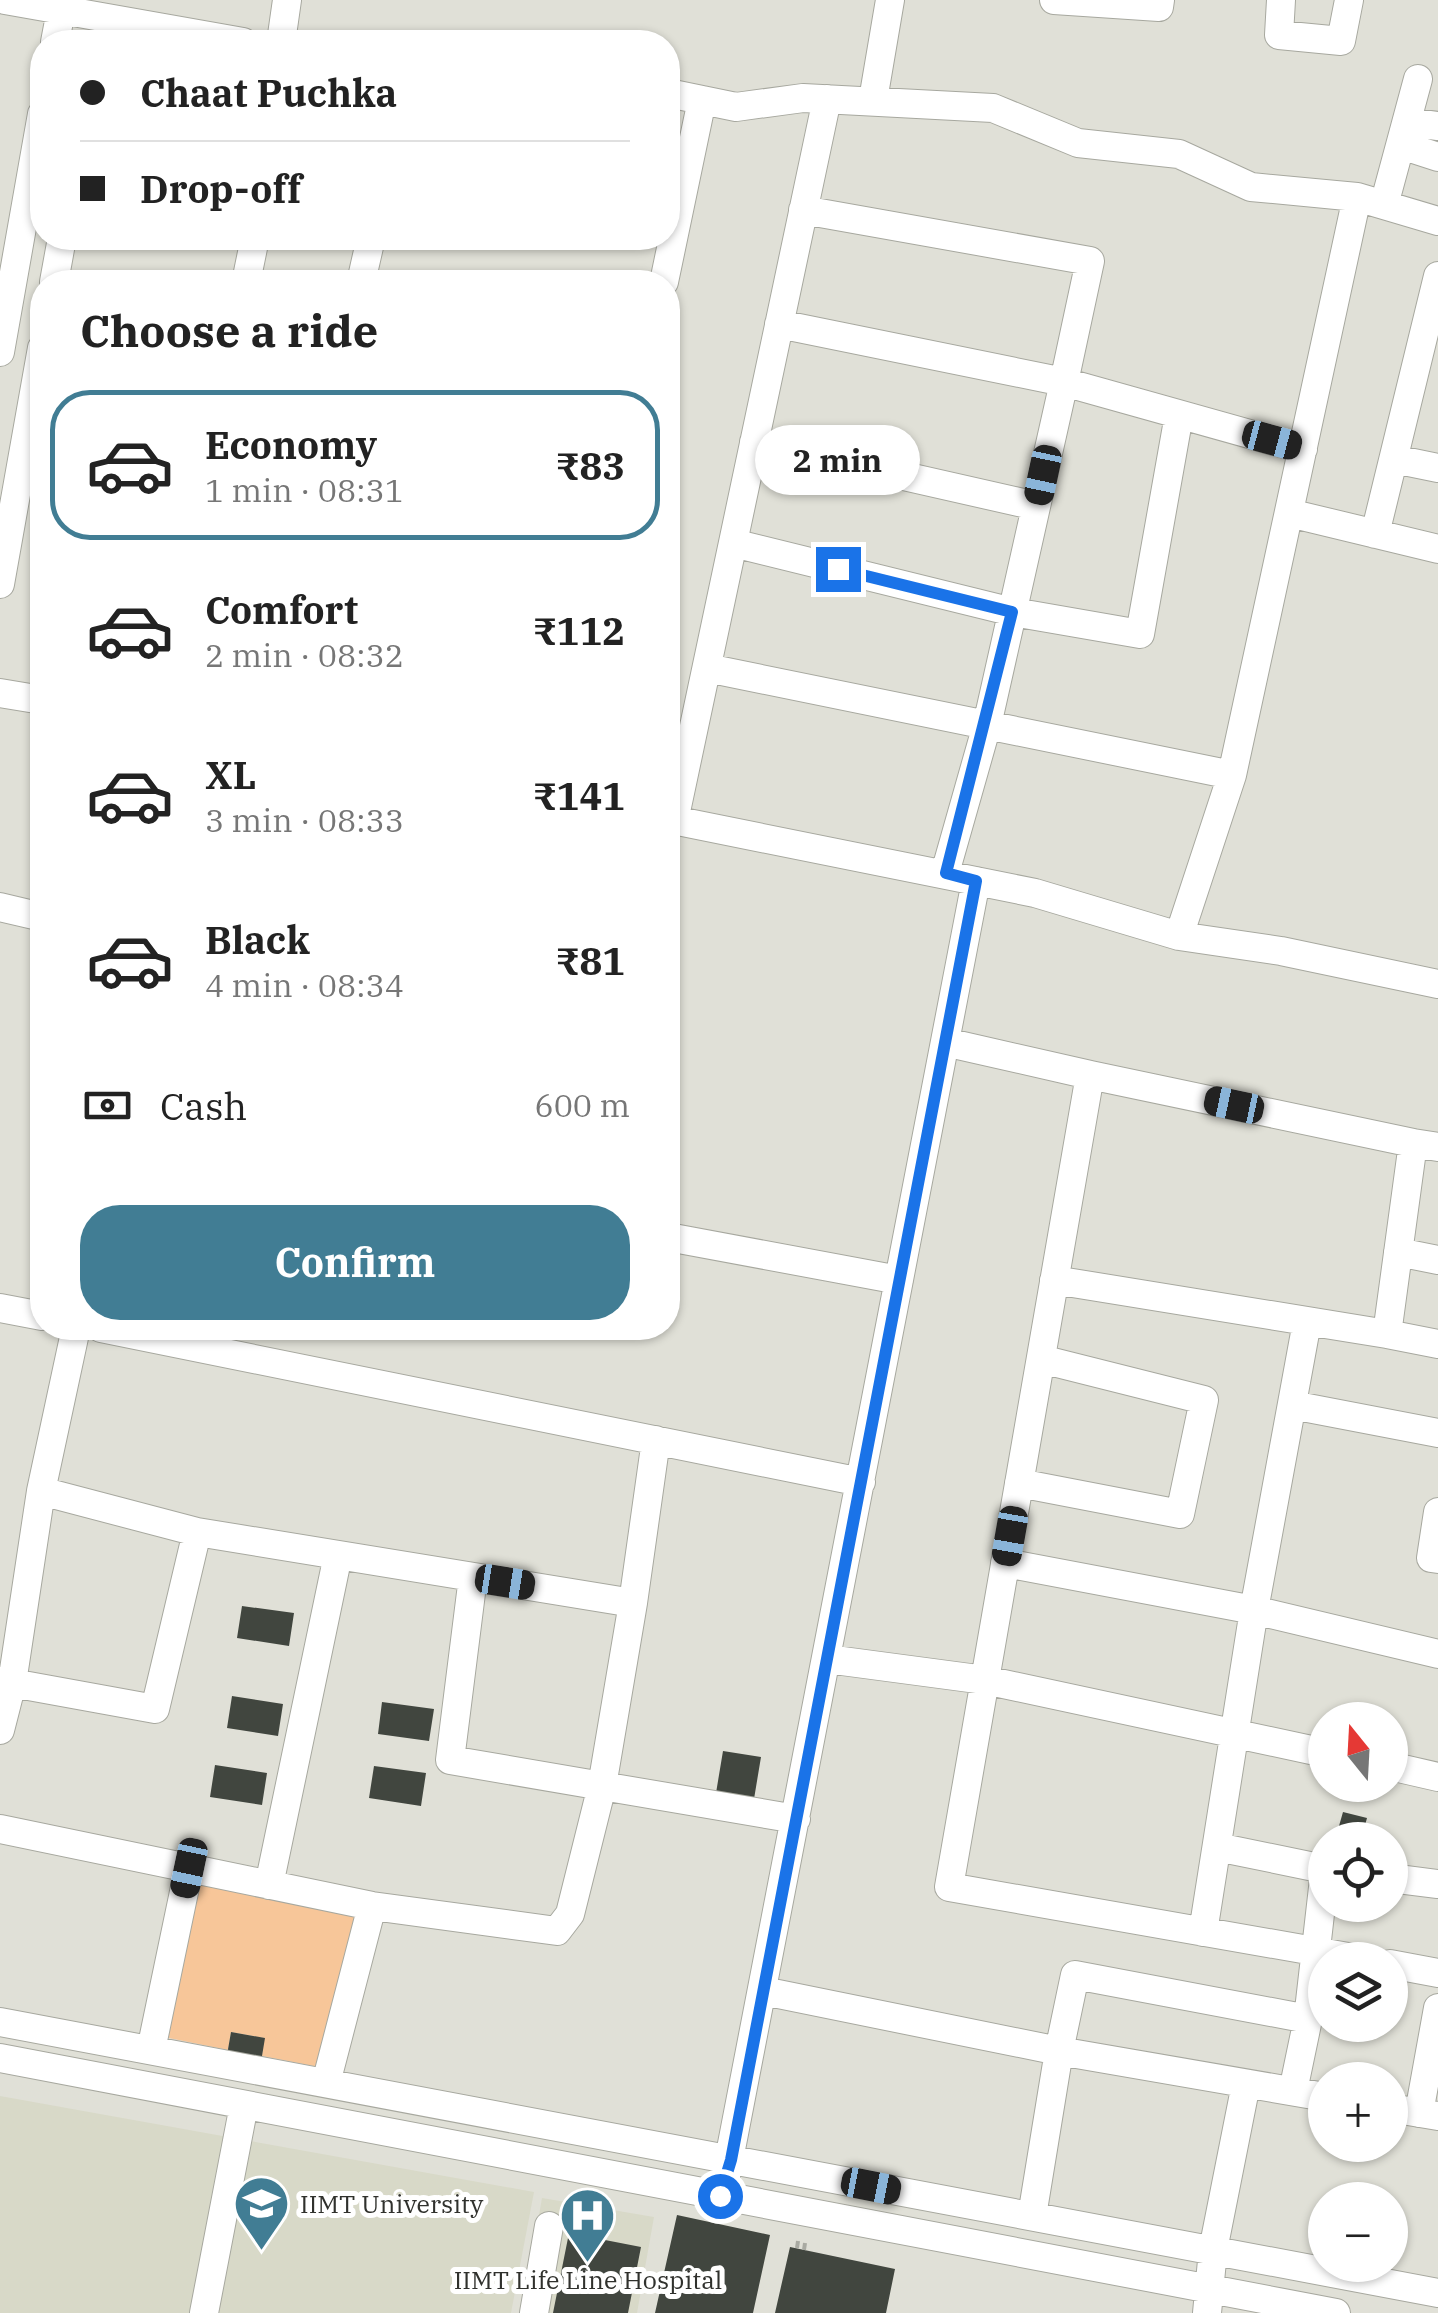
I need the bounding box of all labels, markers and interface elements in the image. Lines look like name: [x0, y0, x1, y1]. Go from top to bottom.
text: Chaat Puchka: [140, 68, 397, 117]
text: Drop-off: [140, 164, 302, 213]
text: Choose a ride: [80, 301, 378, 359]
car: [1239, 418, 1305, 462]
icon: car: [85, 420, 175, 510]
text: Economy: [205, 420, 377, 469]
callout: 2 min: [756, 424, 920, 494]
text: 2 min: [793, 439, 882, 481]
text: ₹83: [555, 441, 625, 490]
car: [1022, 443, 1064, 507]
text: 1 min · 08:31: [205, 469, 404, 511]
route end: [816, 547, 861, 592]
icon: car: [85, 585, 175, 675]
text: Comfort: [205, 585, 358, 634]
text: ₹112: [532, 606, 625, 655]
text: 2 min · 08:32: [205, 634, 404, 676]
icon: car: [85, 750, 175, 840]
text: XL: [205, 750, 256, 799]
text: ₹141: [532, 771, 625, 820]
text: 3 min · 08:33: [205, 799, 404, 841]
icon: car: [85, 915, 175, 1005]
text: Black: [205, 915, 310, 964]
text: ₹81: [555, 936, 625, 985]
text: 4 min · 08:34: [205, 964, 404, 1006]
icon: cash: [80, 1078, 135, 1133]
text: Cash: [160, 1081, 247, 1130]
text: 600 m: [534, 1084, 630, 1126]
car: [1202, 1084, 1266, 1126]
button: Confirm: [80, 1205, 630, 1320]
car: [990, 1504, 1030, 1568]
car: [473, 1562, 537, 1602]
north arrow: [1308, 1702, 1408, 1802]
map controls: [1308, 1702, 1408, 2282]
button: locate: [1308, 1822, 1408, 1922]
car: [168, 1836, 210, 1900]
button: layers: [1308, 1942, 1408, 2042]
button: +: [1308, 2062, 1408, 2162]
car: [839, 2166, 903, 2206]
school or university icon: IIMT University: [231, 2174, 291, 2253]
route start: [698, 2174, 743, 2219]
button: −: [1308, 2182, 1408, 2282]
hospital icon: IIMT Life Line Hospital: [558, 2186, 618, 2265]
place label: IIMT University: [300, 2187, 484, 2220]
place label: IIMT Life Line Hospital: [454, 2263, 722, 2296]

